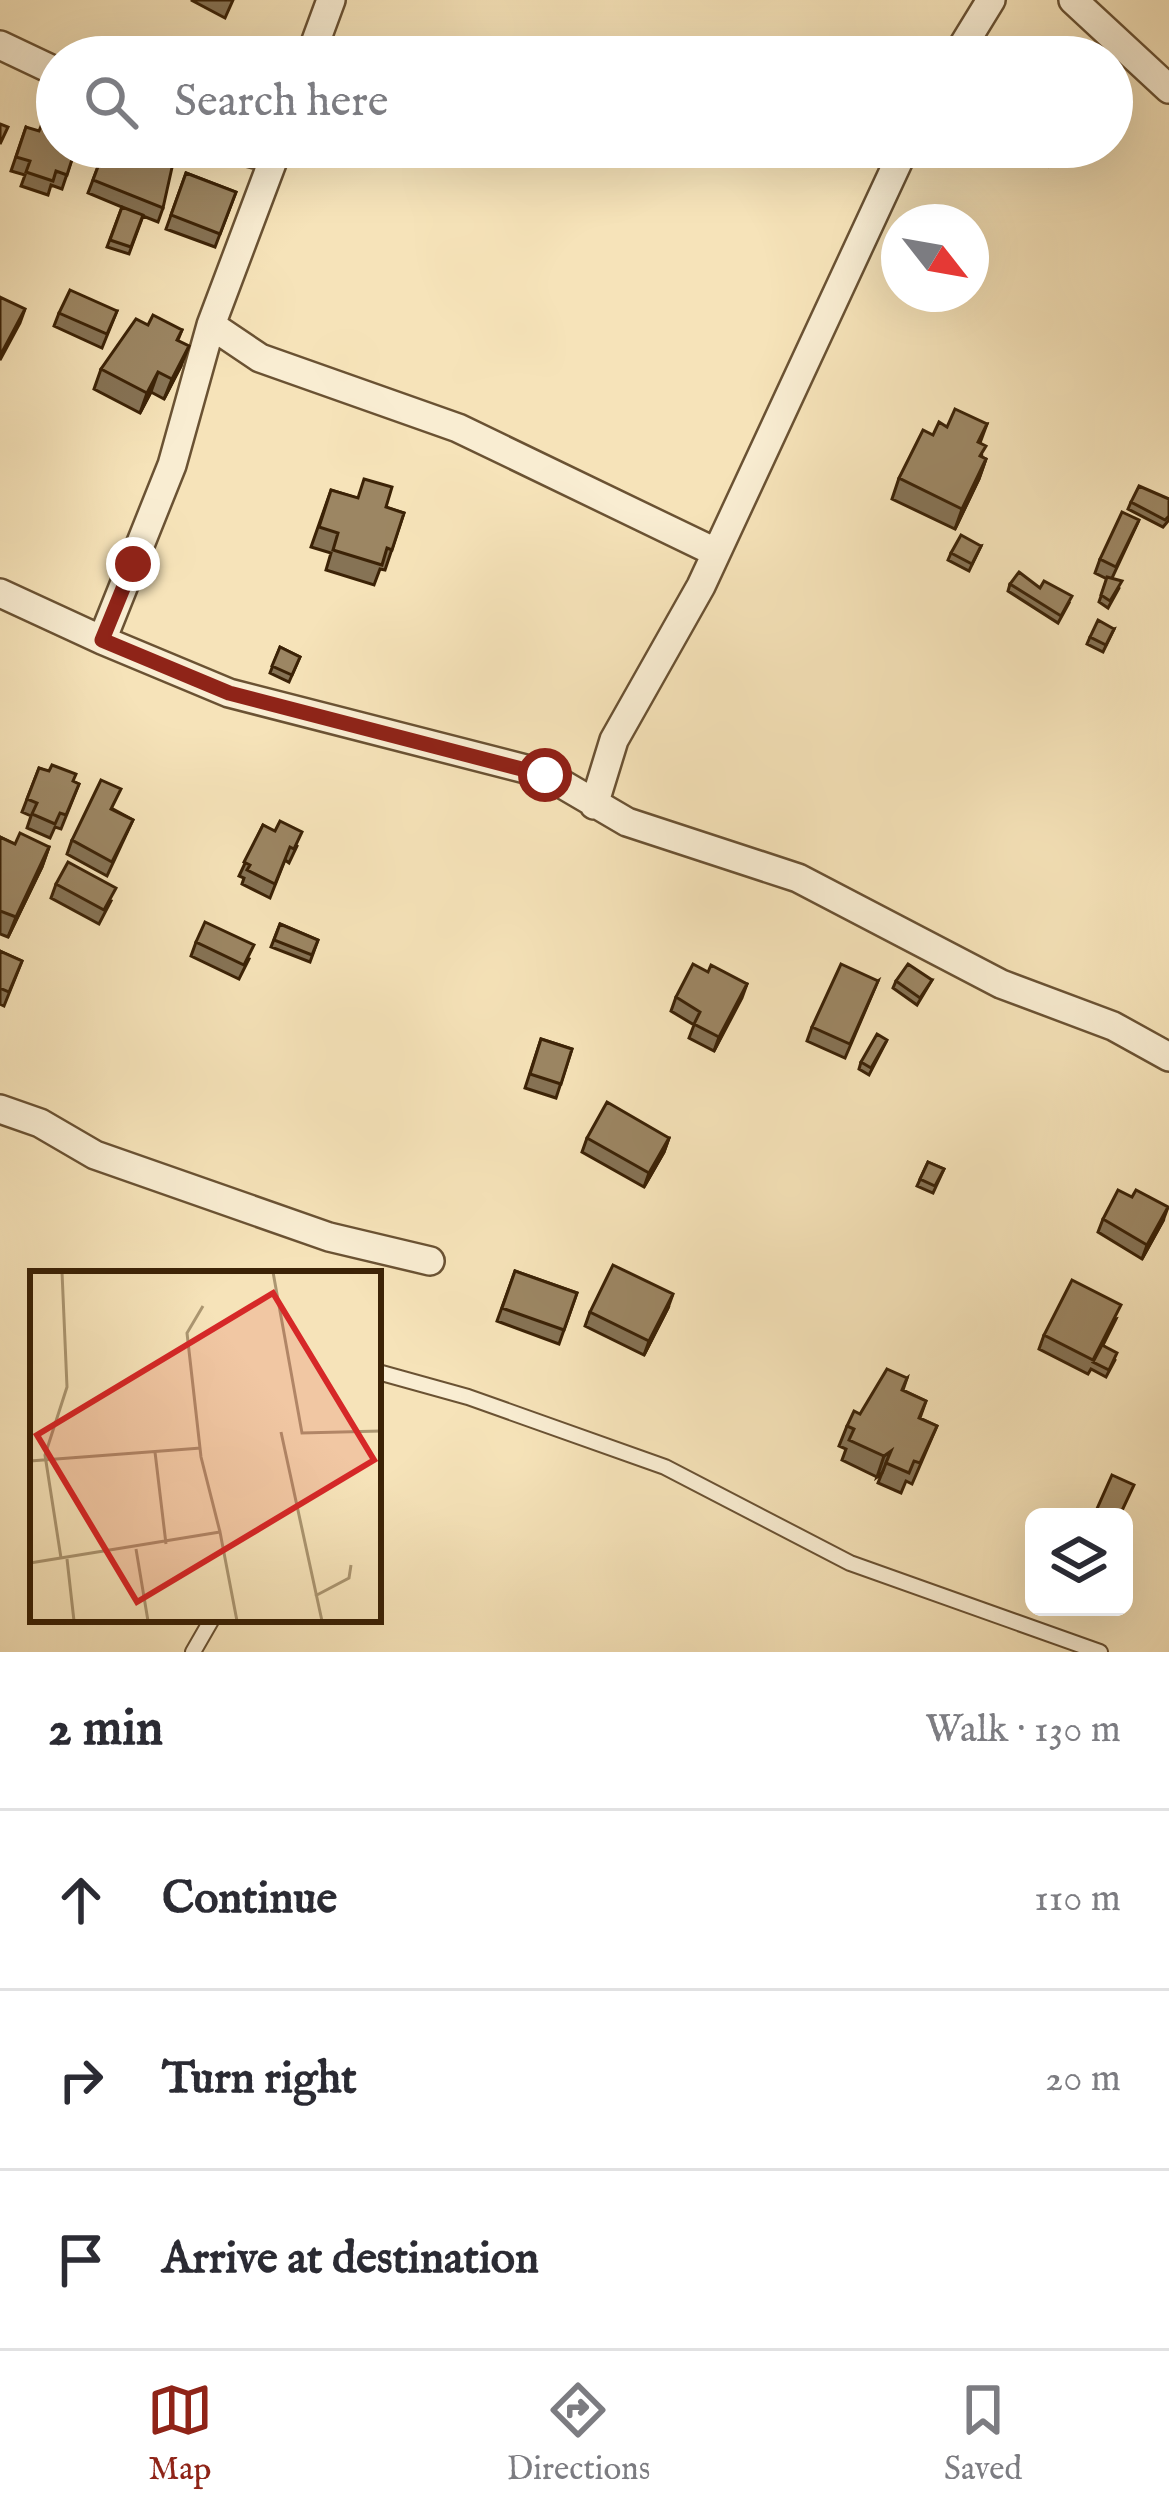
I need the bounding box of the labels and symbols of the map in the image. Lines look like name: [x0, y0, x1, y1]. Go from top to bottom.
north arrow: [881, 204, 989, 312]
route end: [106, 537, 160, 591]
route start: [518, 748, 572, 802]
inset map: [30, 1271, 381, 1622]

